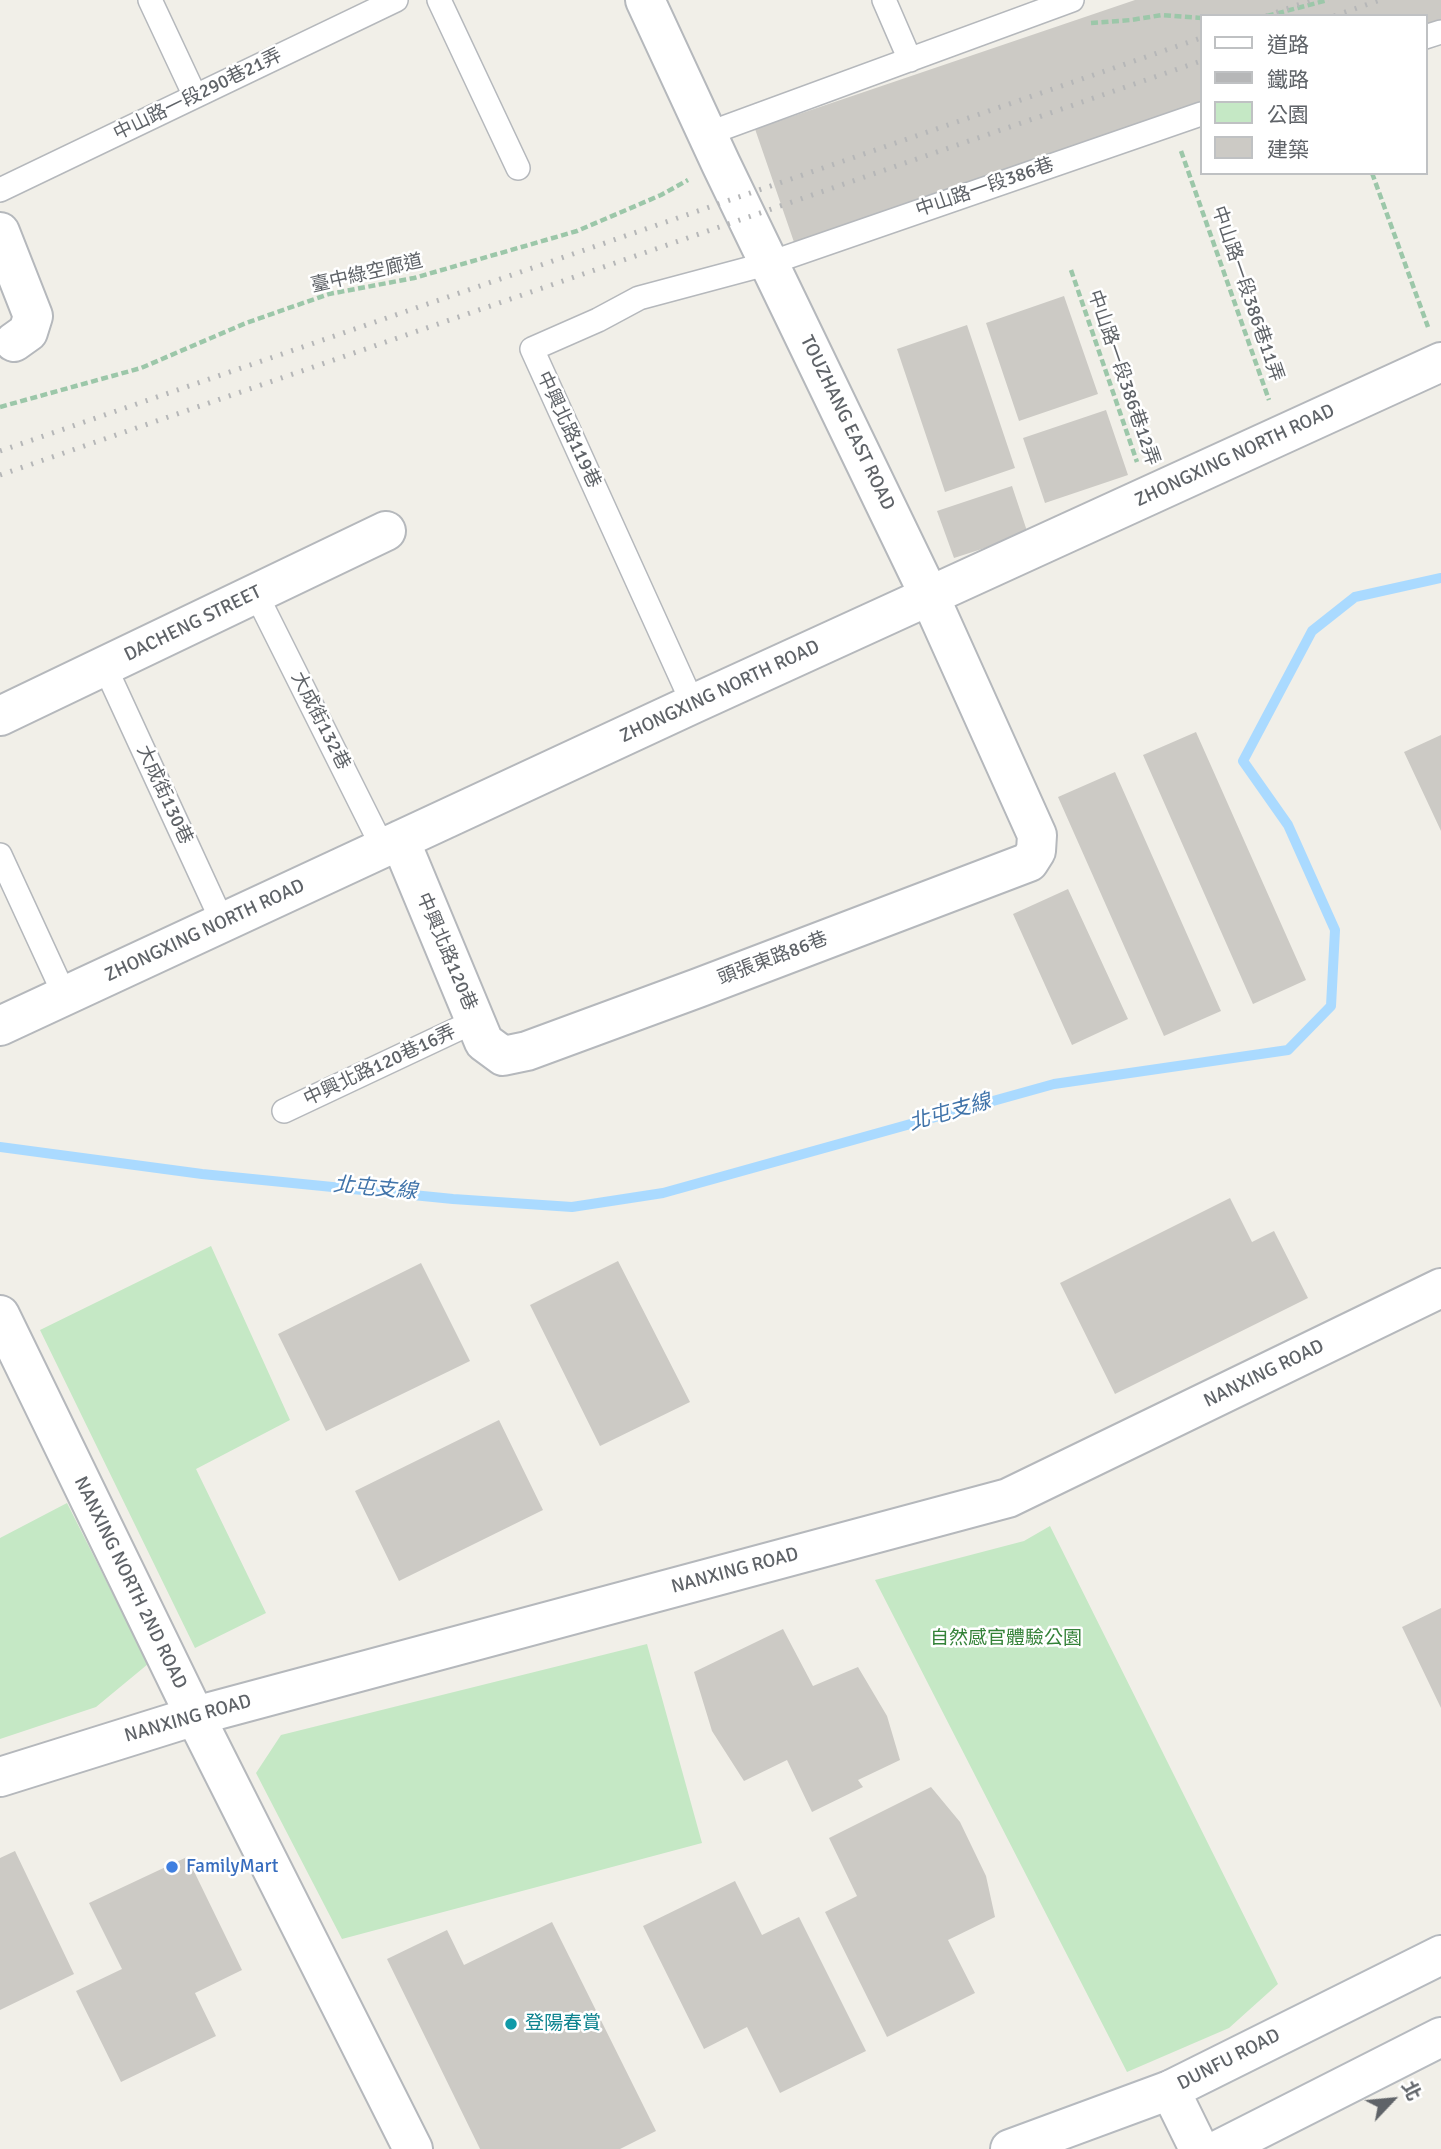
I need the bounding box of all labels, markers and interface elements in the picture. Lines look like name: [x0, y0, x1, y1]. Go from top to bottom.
legend: [1200, 14, 1427, 175]
text: 道路: [1267, 32, 1309, 58]
street label: 中山路一段290巷21弄: [110, 44, 286, 146]
text: 鐵路: [1267, 67, 1309, 93]
text: 公園: [1267, 102, 1309, 128]
text: 建築: [1267, 137, 1309, 163]
street label: 中山路一段386巷: [913, 154, 1057, 222]
street label: 中山路一段386巷11弄: [1206, 203, 1288, 385]
street label: 臺中綠空廊道: [309, 250, 425, 298]
street label: 中山路一段386巷12弄: [1082, 287, 1164, 469]
street label: TOUZHANG EAST ROAD: [795, 332, 899, 514]
street label: 中興北路119巷: [531, 368, 605, 492]
street label: ZHONGXING NORTH ROAD: [1132, 400, 1338, 512]
street label: DACHENG STREET: [121, 581, 265, 667]
street label: ZHONGXING NORTH ROAD: [617, 636, 823, 748]
street label: 大成街132巷: [286, 668, 354, 774]
street label: 大成街130巷: [131, 742, 197, 848]
street label: ZHONGXING NORTH ROAD: [102, 875, 308, 987]
street label: 中興北路120巷: [411, 890, 481, 1014]
street label: 頭張東路86巷: [715, 928, 831, 990]
street label: 中興北路120巷16弄: [300, 1021, 460, 1111]
water label: 北屯支線: [906, 1089, 994, 1137]
water label: 北屯支線: [332, 1173, 418, 1205]
street label: NANXING ROAD: [1200, 1335, 1328, 1413]
street label: NANXING NORTH 2ND ROAD: [69, 1473, 191, 1693]
street label: NANXING ROAD: [669, 1543, 801, 1599]
park label: 自然感官體驗公園: [930, 1628, 1082, 1650]
street label: NANXING ROAD: [122, 1690, 254, 1748]
place label: FamilyMart: [186, 1856, 278, 1878]
marker: FamilyMart: [164, 1859, 180, 1875]
place label: 登陽春賞: [525, 2013, 601, 2035]
marker: 登陽春賞: [503, 2016, 519, 2032]
street label: DUNFU ROAD: [1174, 2024, 1284, 2096]
north arrow: [1357, 2065, 1427, 2135]
text: 北: [1396, 2077, 1426, 2105]

